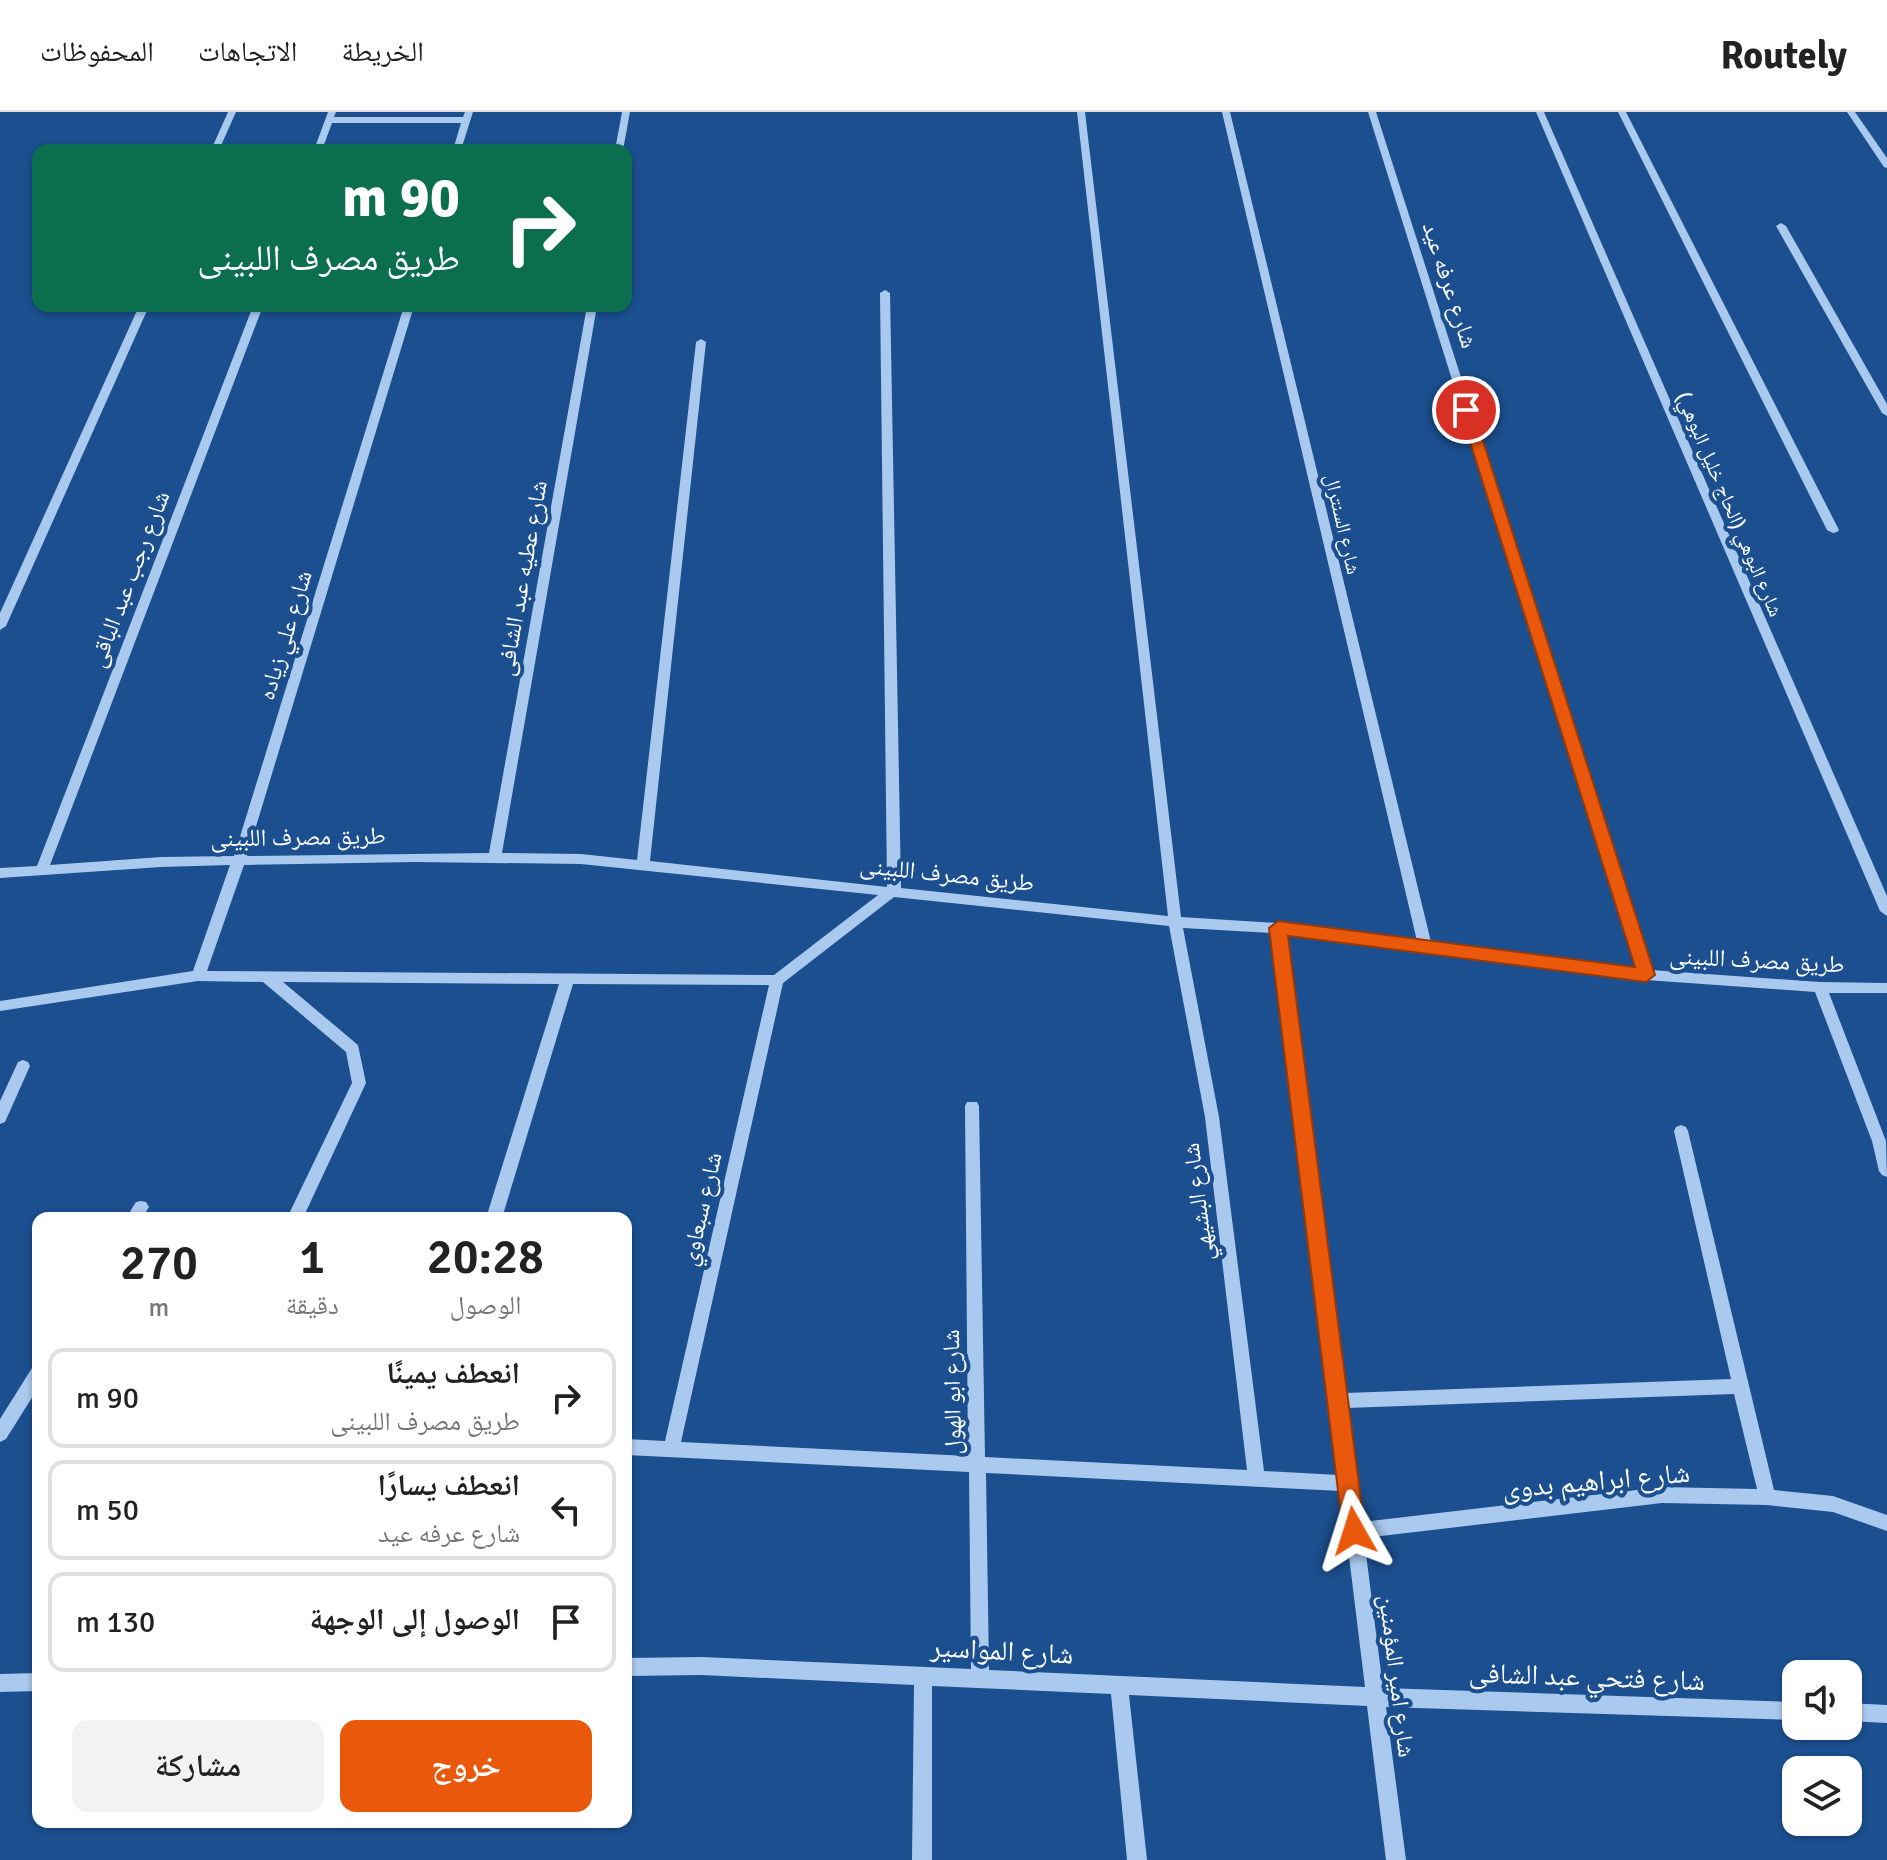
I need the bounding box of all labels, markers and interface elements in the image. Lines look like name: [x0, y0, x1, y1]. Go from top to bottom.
text: Routely: [1720, 32, 1847, 79]
text: المحفوظات: [40, 35, 154, 69]
text: الاتجاهات: [198, 35, 297, 69]
text: الخريطة: [341, 35, 424, 69]
text: 90 m: [342, 163, 460, 232]
icon: right: [488, 176, 592, 280]
street label: شارع عرفه عيد: [1415, 218, 1485, 352]
text: طريق مصرف اللبينى: [197, 236, 460, 281]
pin: [1432, 376, 1500, 444]
icon: arrive: [1444, 388, 1488, 432]
street label: شارع البوهي (الحاج خليل البوهي): [1668, 388, 1788, 622]
street label: شارع السنترال: [1319, 471, 1366, 577]
street label: شارع عطيه عبد الشافى: [490, 478, 554, 678]
street label: شارع رجب عبد الباقى: [82, 487, 176, 671]
street label: شارع علي زياده: [251, 567, 323, 705]
street label: طريق مصرف اللبينى: [210, 820, 386, 854]
street label: طريق مصرف اللبينى: [858, 850, 1036, 898]
street label: طريق مصرف اللبينى: [1669, 940, 1845, 980]
street label: شارع البشيهي: [1176, 1141, 1224, 1263]
street label: شارع سبعاوي: [673, 1149, 733, 1270]
text: 1: [299, 1228, 325, 1287]
text: 20:28: [427, 1228, 544, 1287]
text: 270: [120, 1234, 198, 1293]
text: دقيقة: [286, 1290, 339, 1322]
text: الوصول: [449, 1290, 521, 1322]
text: m: [149, 1292, 169, 1324]
street label: شارع ابو الهول: [936, 1329, 968, 1455]
text: انعطف يمينًا: [386, 1355, 520, 1392]
icon: right: [544, 1376, 588, 1420]
text: 90 m: [76, 1380, 139, 1417]
text: طريق مصرف اللبينى: [330, 1406, 520, 1438]
street label: شارع ابراهيم بدوى: [1501, 1456, 1691, 1507]
text: انعطف يسارًا: [377, 1467, 520, 1504]
icon: left: [544, 1488, 588, 1532]
position arrow: [1312, 1489, 1396, 1573]
text: 50 m: [76, 1492, 139, 1529]
text: شارع عرفه عيد: [378, 1518, 520, 1550]
street label: شارع امير المؤمنين: [1372, 1593, 1422, 1759]
icon: arrive: [544, 1600, 588, 1644]
text: الوصول إلى الوجهة: [310, 1601, 520, 1638]
text: 130 m: [76, 1604, 155, 1641]
street label: شارع المواسير: [929, 1630, 1074, 1672]
street label: شارع فتحي عبد الشافى: [1468, 1656, 1706, 1703]
map controls: [1782, 1660, 1862, 1836]
button: sound: [1782, 1660, 1862, 1740]
button: مشاركة: [72, 1720, 324, 1812]
button: خروج: [340, 1720, 592, 1812]
button: layers: [1782, 1756, 1862, 1836]

